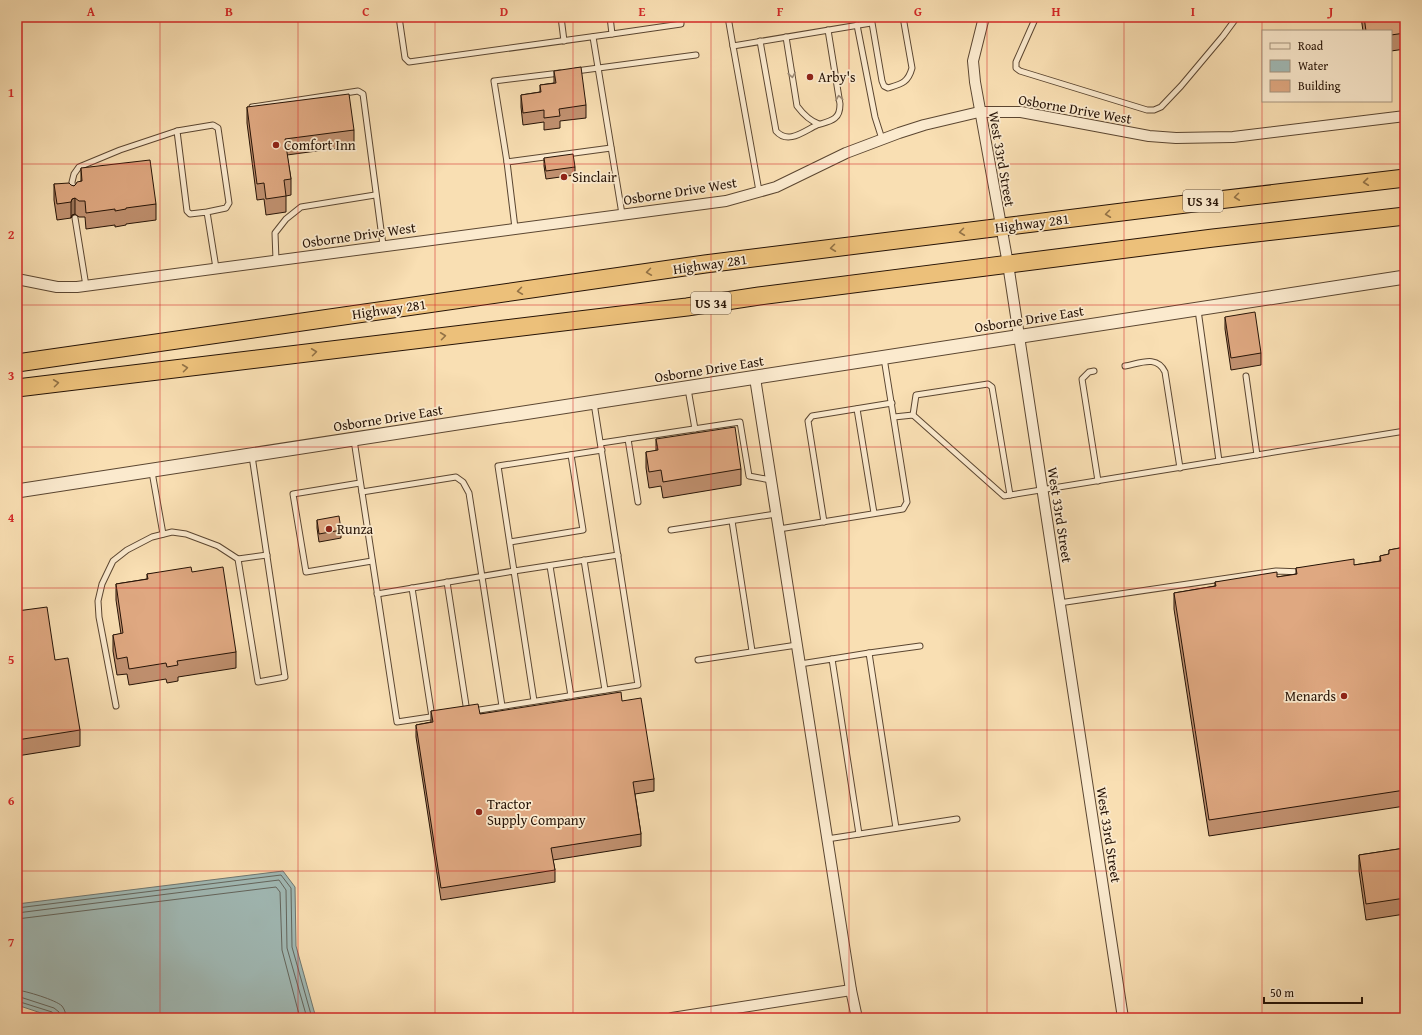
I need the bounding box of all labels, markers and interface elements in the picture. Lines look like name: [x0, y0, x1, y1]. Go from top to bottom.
text: A: [87, 2, 96, 21]
text: B: [225, 2, 233, 21]
text: C: [362, 2, 370, 21]
text: D: [500, 2, 508, 21]
text: E: [639, 2, 646, 21]
text: F: [777, 2, 784, 21]
text: G: [914, 2, 922, 21]
text: H: [1051, 2, 1061, 21]
text: I: [1191, 2, 1195, 21]
text: J: [1327, 2, 1334, 21]
legend: [1262, 30, 1392, 102]
text: Road: [1298, 37, 1324, 54]
text: Water: [1298, 57, 1328, 74]
place label: Arby's: [818, 67, 856, 87]
one-way arrow: [787, 72, 796, 78]
marker: Arby's: [805, 72, 815, 82]
text: Building: [1298, 77, 1341, 94]
text: 1: [8, 83, 14, 102]
street label: Osborne Drive West: [1017, 89, 1133, 129]
one-way arrow: [835, 95, 844, 101]
street label: West 33rd Street: [984, 110, 1020, 208]
place label: Comfort Inn: [284, 135, 356, 155]
marker: Comfort Inn: [271, 140, 281, 150]
place label: Sinclair: [572, 167, 617, 187]
marker: Sinclair: [559, 172, 569, 182]
street label: Osborne Drive West: [622, 172, 738, 210]
one-way arrow: [1363, 177, 1369, 186]
road number: US 34: [1183, 190, 1223, 212]
one-way arrow: [1234, 192, 1240, 201]
street label: Highway 281: [994, 209, 1070, 237]
one-way arrow: [1105, 209, 1111, 218]
street label: Osborne Drive West: [301, 217, 417, 253]
text: 2: [8, 225, 15, 244]
one-way arrow: [959, 227, 965, 236]
one-way arrow: [830, 243, 836, 252]
street label: Highway 281: [672, 249, 748, 279]
one-way arrow: [645, 267, 652, 276]
one-way arrow: [517, 286, 523, 295]
road number: US 34: [691, 292, 731, 314]
street label: Highway 281: [351, 294, 427, 324]
street label: Osborne Drive East: [973, 300, 1085, 338]
one-way arrow: [440, 332, 446, 341]
one-way arrow: [311, 348, 317, 357]
street label: Osborne Drive East: [653, 350, 765, 388]
one-way arrow: [182, 364, 188, 373]
text: 3: [8, 366, 14, 385]
one-way arrow: [53, 379, 59, 388]
street label: Osborne Drive East: [332, 399, 444, 437]
street label: West 33rd Street: [1043, 466, 1077, 564]
text: 4: [8, 508, 15, 527]
place label: Runza: [337, 519, 374, 539]
marker: Runza: [324, 524, 334, 534]
text: 5: [8, 650, 15, 669]
place label: Menards: [1285, 686, 1336, 706]
marker: Menards: [1339, 691, 1349, 701]
street label: West 33rd Street: [1092, 786, 1126, 884]
text: 6: [8, 791, 15, 810]
place label: Tractor Supply Company: [487, 794, 586, 830]
marker: Tractor Supply Company: [474, 807, 484, 817]
text: 7: [8, 933, 15, 952]
scale bar: [1264, 979, 1362, 1005]
text: 50 m: [1270, 984, 1294, 1001]

